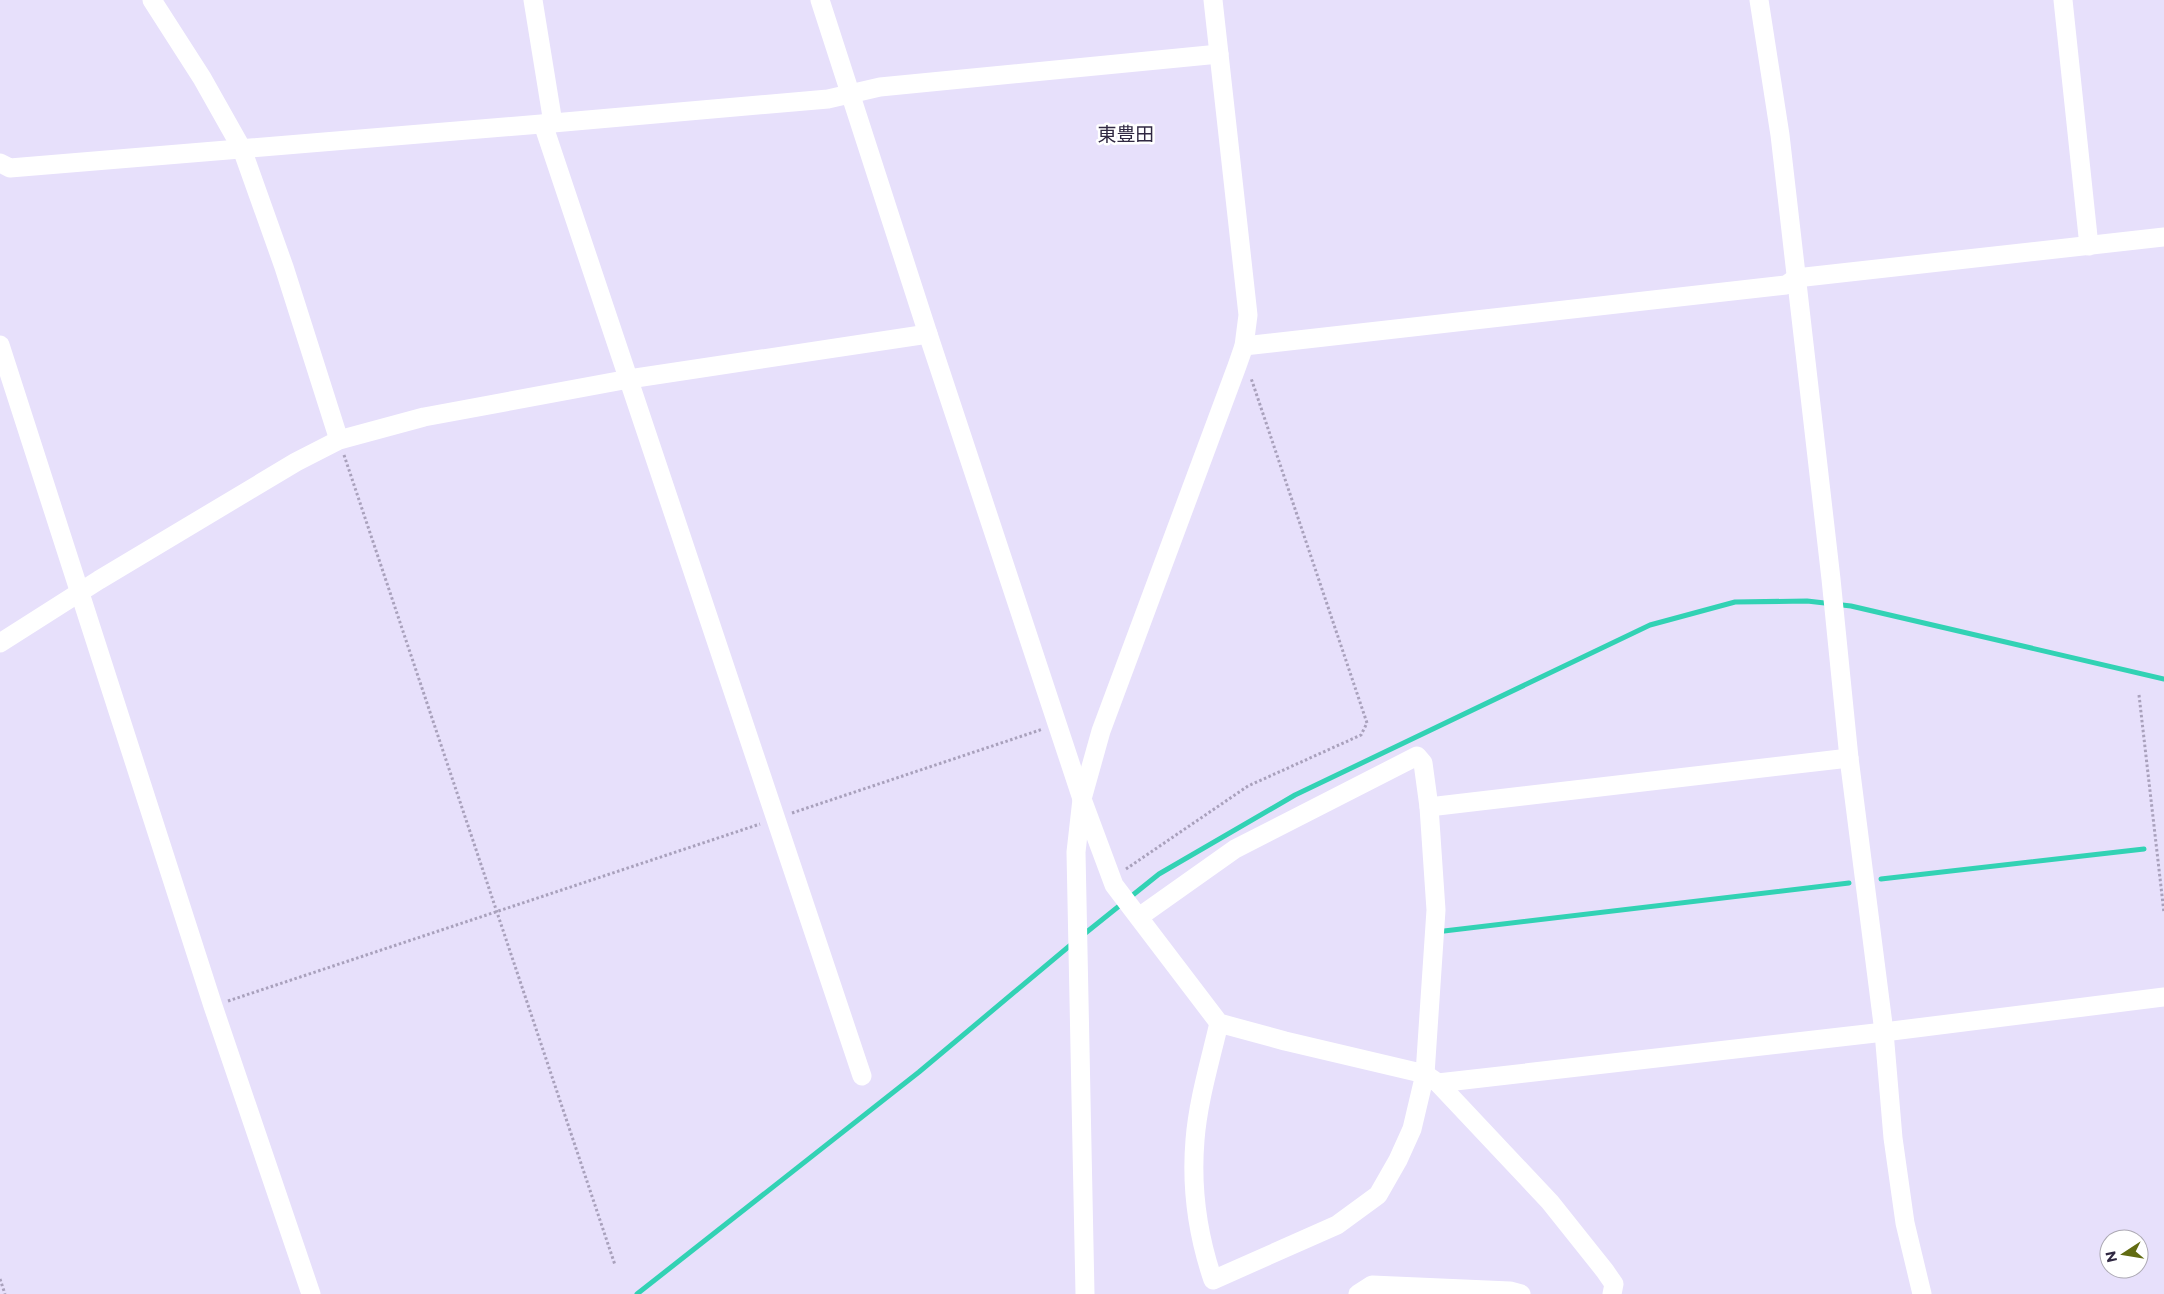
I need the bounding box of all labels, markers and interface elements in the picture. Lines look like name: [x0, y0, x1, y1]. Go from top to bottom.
district label: 東豊田: [1097, 123, 1155, 146]
north arrow: [2099, 1229, 2149, 1279]
text: N: [2101, 1249, 2121, 1264]

